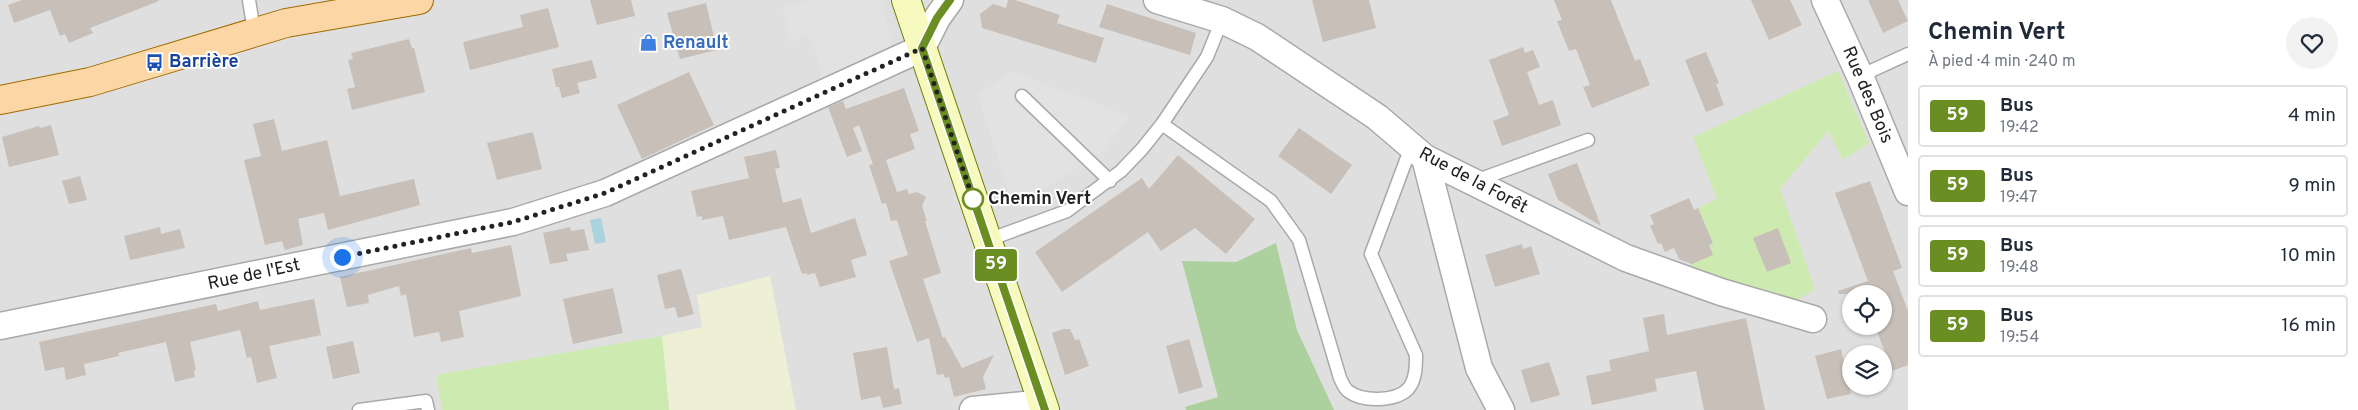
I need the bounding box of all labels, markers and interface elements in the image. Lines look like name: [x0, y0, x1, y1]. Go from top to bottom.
button: heart: [2286, 17, 2338, 69]
text: Chemin Vert: [1928, 18, 2065, 48]
place label: Renault: [663, 32, 729, 55]
shop icon: Renault: [639, 33, 659, 53]
street label: Rue des Bois: [1836, 43, 1898, 147]
place label: Barrière: [169, 51, 239, 74]
bus stop icon: Barrière: [145, 52, 165, 72]
text: À pied · 4 min · 240 m: [1928, 52, 2076, 72]
text: Bus: [2000, 94, 2034, 118]
text: 59: [1946, 104, 1969, 127]
text: 4 min: [2288, 104, 2336, 128]
text: 19:42: [2000, 118, 2039, 138]
street label: Rue de la Forêt: [1415, 143, 1531, 219]
text: Bus: [2000, 164, 2034, 188]
text: 59: [1946, 174, 1969, 197]
text: 9 min: [2289, 174, 2336, 198]
marker: Chemin Vert: [962, 188, 984, 210]
place label: Chemin Vert: [988, 188, 1091, 211]
text: 19:47: [2000, 188, 2037, 208]
text: Bus: [2000, 234, 2034, 258]
text: 59: [1946, 244, 1969, 267]
text: 10 min: [2281, 244, 2336, 268]
your location: [330, 245, 355, 270]
line badge: 59: [974, 249, 1018, 281]
text: 59: [985, 253, 1007, 276]
street label: Rue de l'Est: [206, 254, 302, 296]
text: 19:48: [2000, 258, 2039, 278]
map controls: [1842, 285, 1892, 395]
button: locate: [1842, 285, 1892, 335]
text: Bus: [2000, 304, 2034, 328]
text: 59: [1946, 314, 1969, 337]
text: 16 min: [2281, 314, 2336, 338]
text: 19:54: [2000, 328, 2039, 348]
button: layers: [1842, 345, 1892, 395]

